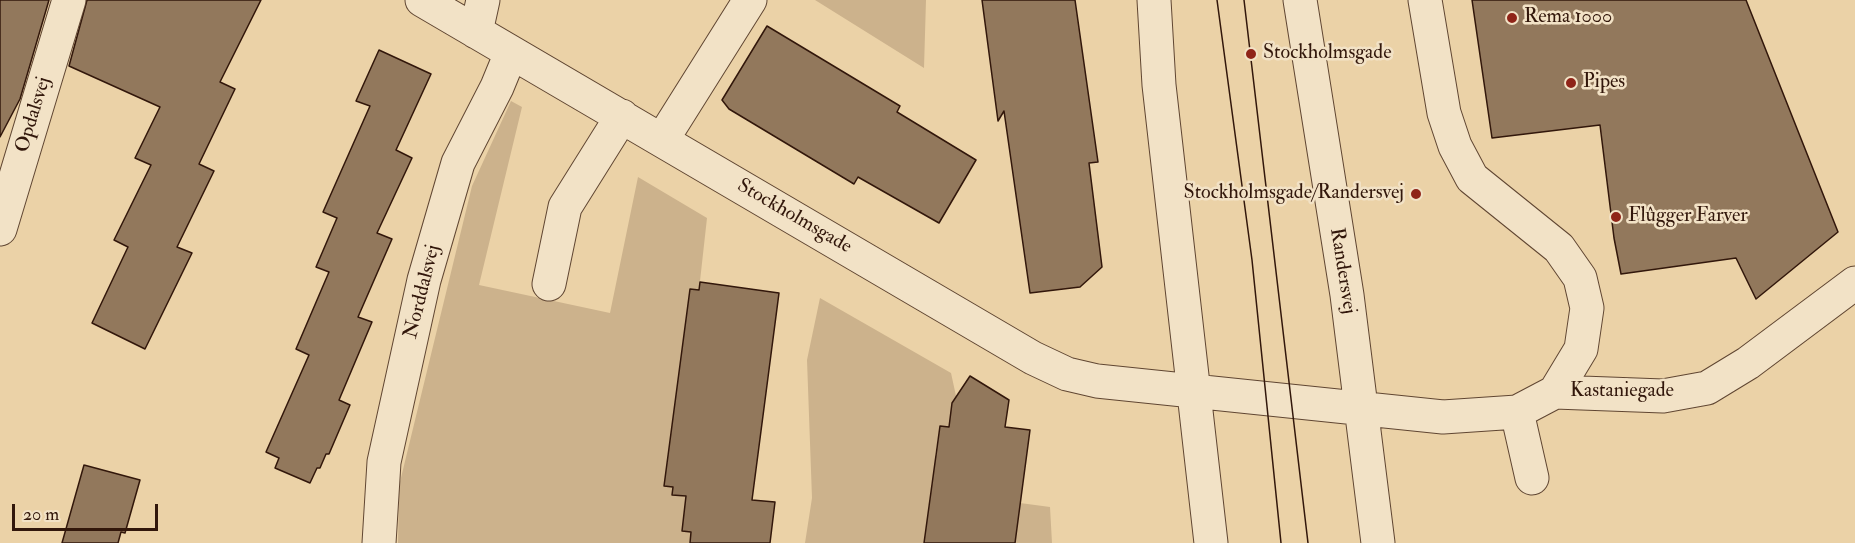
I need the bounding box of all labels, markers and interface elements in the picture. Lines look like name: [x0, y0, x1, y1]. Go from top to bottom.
place label: Rema 1000: [1524, 6, 1612, 30]
marker: Rema 1000: [1505, 11, 1519, 25]
place label: Stockholmsgade: [1263, 42, 1392, 66]
marker: Stockholmsgade: [1244, 47, 1258, 61]
place label: Pipes: [1583, 71, 1625, 95]
street label: Opdalsvej: [11, 74, 57, 156]
marker: Pipes: [1564, 76, 1578, 90]
street label: Stockholmsgade: [732, 174, 856, 260]
place label: Stockholmsgade/Randersvej: [1184, 182, 1404, 206]
marker: Stockholmsgade/Randersvej: [1409, 187, 1423, 201]
place label: Flûgger Farver: [1628, 205, 1748, 229]
marker: Flûgger Farver: [1609, 210, 1623, 224]
street label: Randersvej: [1323, 226, 1361, 316]
street label: Norddalsvej: [400, 243, 446, 341]
street label: Kastaniegade: [1570, 380, 1674, 404]
scale bar: [15, 492, 160, 530]
text: 20 m: [23, 503, 59, 526]

